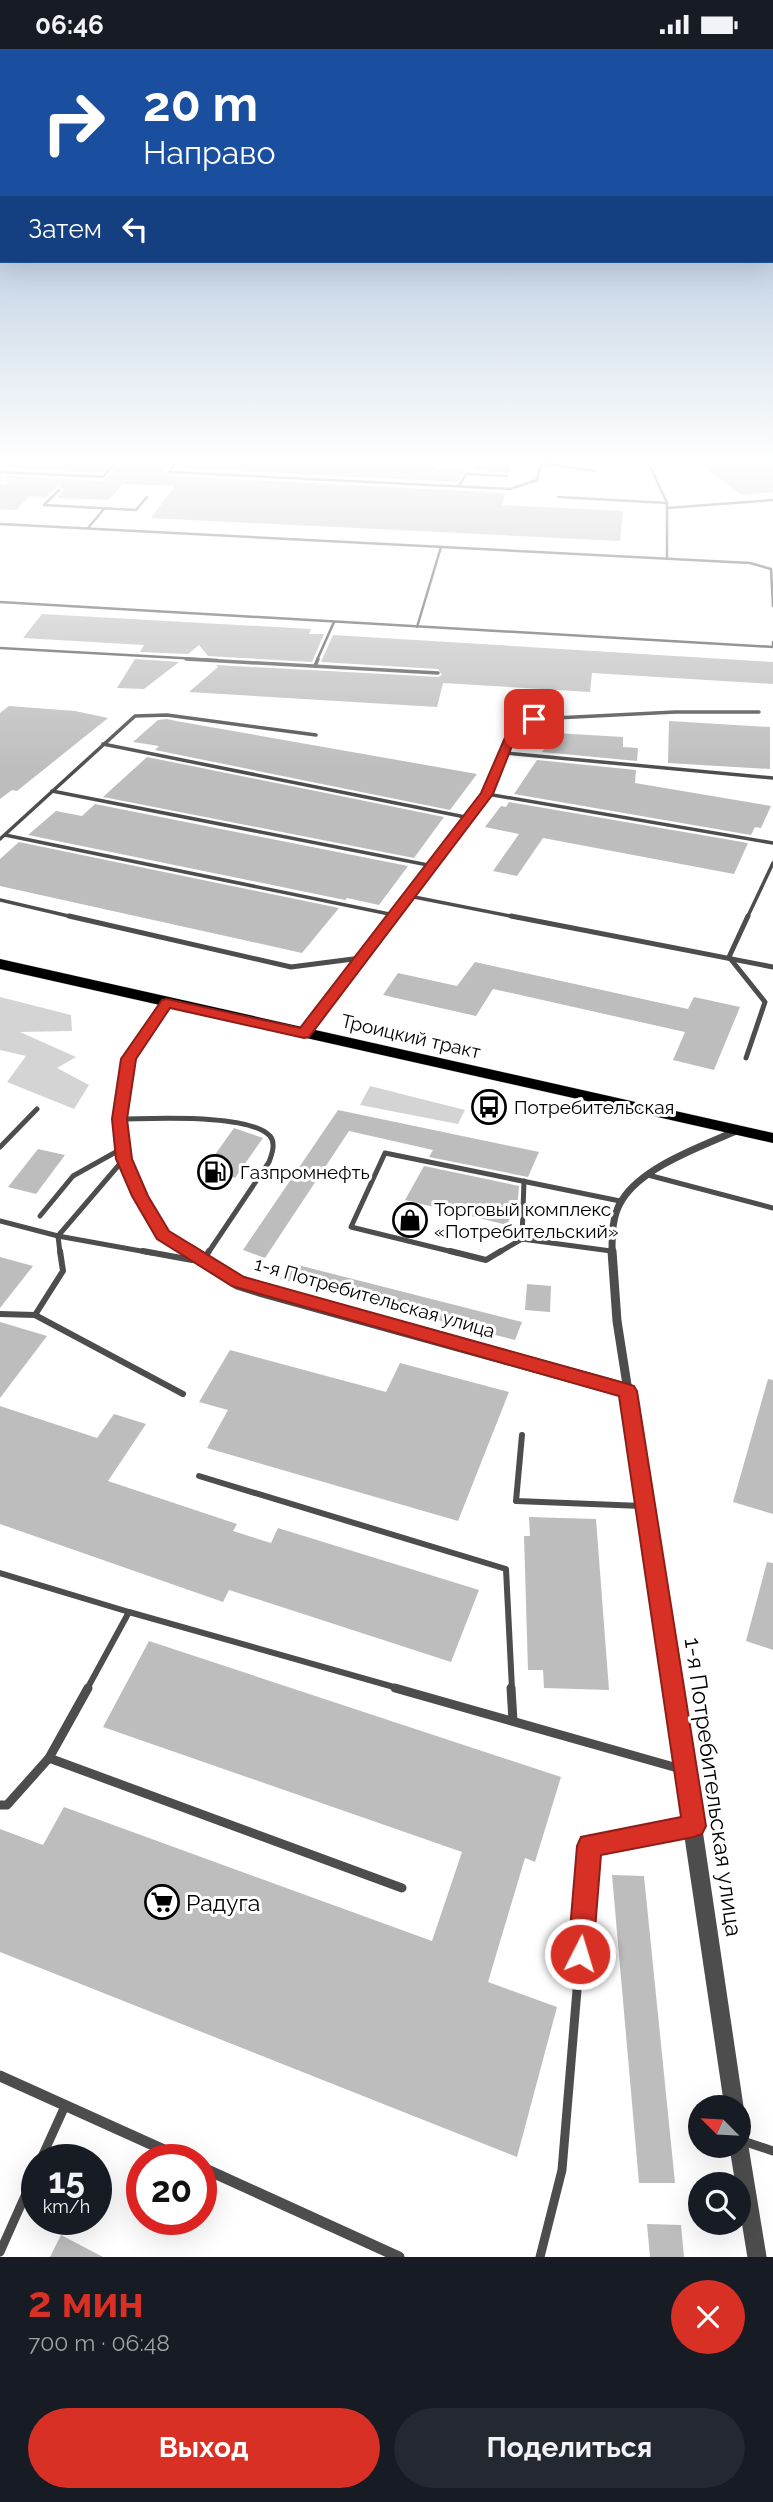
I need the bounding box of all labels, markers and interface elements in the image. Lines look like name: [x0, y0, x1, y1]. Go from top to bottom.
text: 06:46: [35, 10, 104, 40]
text: 20 m: [143, 75, 258, 132]
icon: right: [28, 77, 119, 168]
text: Направо: [143, 134, 275, 171]
icon: left: [116, 210, 154, 248]
text: Затем: [28, 214, 102, 244]
pin: [504, 689, 564, 749]
icon: arrive: [515, 700, 553, 738]
street label: Троицкий тракт: [339, 1009, 483, 1063]
bus stop icon: Потребительская: [470, 1088, 508, 1126]
place label: Потребительская: [514, 1096, 674, 1118]
fuel station icon: Газпромнефть: [196, 1153, 234, 1191]
place label: Газпромнефть: [240, 1161, 370, 1183]
place label: Торговый комплекс «Потребительский»: [434, 1198, 619, 1242]
shop icon: Торговый комплекс «Потребительский»: [391, 1201, 429, 1239]
street label: 1-я Потребительская улица: [252, 1252, 498, 1342]
street label: 1-я Потребительская улица: [680, 1636, 748, 1938]
supermarket icon: Радуга: [143, 1883, 181, 1921]
place label: Радуга: [186, 1889, 260, 1916]
position arrow: [543, 1917, 617, 1991]
north arrow: [688, 2095, 751, 2158]
map controls: [688, 2095, 751, 2235]
speed limit sign: 20: [126, 2144, 217, 2235]
text: 15: [48, 2160, 85, 2201]
button: search: [688, 2172, 751, 2235]
text: km/h: [43, 2196, 90, 2217]
text: 2 мин: [28, 2278, 144, 2327]
button: close: [671, 2280, 745, 2354]
text: 700 m · 06:48: [28, 2329, 170, 2356]
button: Выход: [28, 2408, 380, 2488]
button: Поделиться: [394, 2408, 745, 2488]

